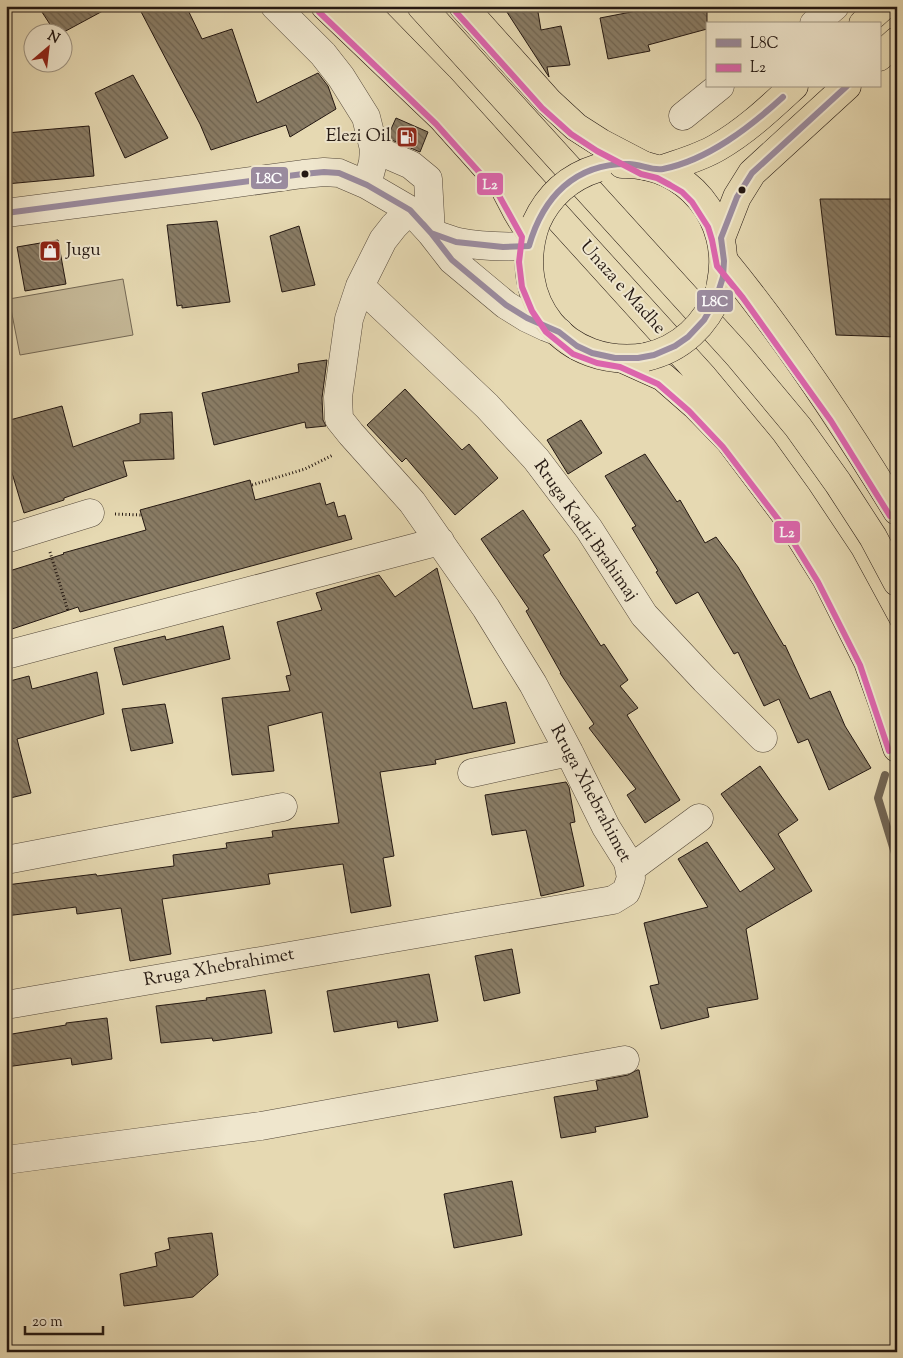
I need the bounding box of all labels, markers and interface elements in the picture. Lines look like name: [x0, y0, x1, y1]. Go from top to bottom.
north arrow: [22, 22, 72, 72]
legend: [706, 22, 880, 88]
text: N: [44, 27, 63, 50]
text: L8C: [750, 34, 779, 55]
text: L2: [750, 58, 766, 79]
place label: Elezi Oil: [326, 124, 391, 150]
fuel station icon: Elezi Oil: [395, 125, 419, 149]
line badge: L8C: [250, 166, 289, 190]
unlabelled marker: [300, 169, 310, 179]
text: L8C: [256, 170, 282, 190]
line badge: L2: [476, 172, 504, 196]
text: L2: [483, 176, 498, 196]
unlabelled marker: [737, 185, 747, 195]
street label: Unaza e Madhe: [573, 235, 671, 341]
place label: Jugu: [65, 238, 101, 264]
shop icon: Jugu: [38, 239, 62, 263]
line badge: L8C: [696, 289, 734, 313]
text: L8C: [702, 293, 728, 313]
street label: Rruga Kadri Brahimaj: [526, 455, 644, 607]
line badge: L2: [773, 520, 801, 544]
text: L2: [780, 524, 795, 544]
street label: Rruga Xhebrahimet: [543, 721, 637, 867]
street label: Rruga Xhebrahimet: [142, 942, 296, 994]
scale bar: [25, 1303, 102, 1335]
text: 20 m: [32, 1312, 63, 1333]

